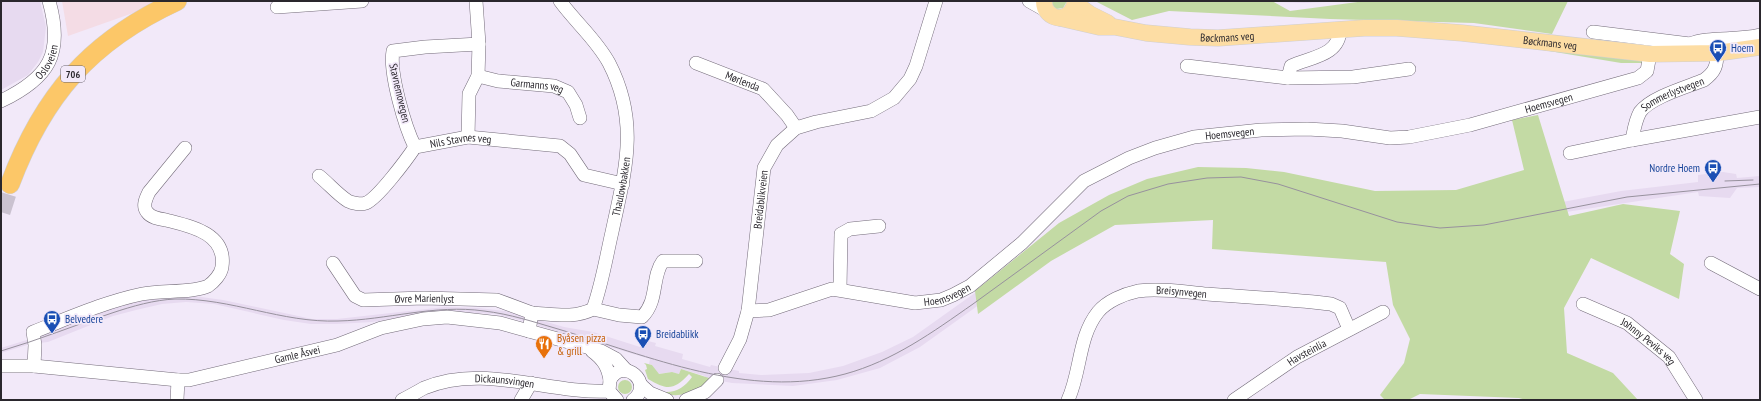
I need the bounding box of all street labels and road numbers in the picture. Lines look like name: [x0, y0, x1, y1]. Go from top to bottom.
street label: Bøckmans veg: [1200, 29, 1255, 45]
street label: Bøckmans veg: [1522, 33, 1578, 53]
street label: Osloveien: [32, 43, 61, 82]
street label: Stavnemovegen: [386, 62, 414, 124]
road number: 706: [61, 66, 85, 82]
street label: Mørlenda: [723, 68, 762, 94]
street label: Sommerlystvegen: [1638, 74, 1706, 114]
street label: Garmanns veg: [510, 75, 566, 96]
street label: Hoemsvegen: [1523, 90, 1574, 116]
street label: Hoemsvegen: [1205, 124, 1255, 143]
street label: Nils Stavnes veg: [429, 130, 492, 151]
street label: Thaulowbakken: [609, 156, 633, 217]
street label: Breidablikveien: [750, 169, 771, 230]
street label: Hoemsvegen: [923, 280, 973, 309]
street label: Breisynvegen: [1156, 283, 1208, 301]
street label: Øvre Marienlyst: [394, 291, 454, 306]
street label: Johnny Peviks veg: [1618, 314, 1679, 368]
street label: Havsteinlia: [1284, 336, 1329, 369]
street label: Gamle Åsvei: [273, 342, 321, 367]
street label: Dickaunsvingen: [475, 371, 535, 391]

